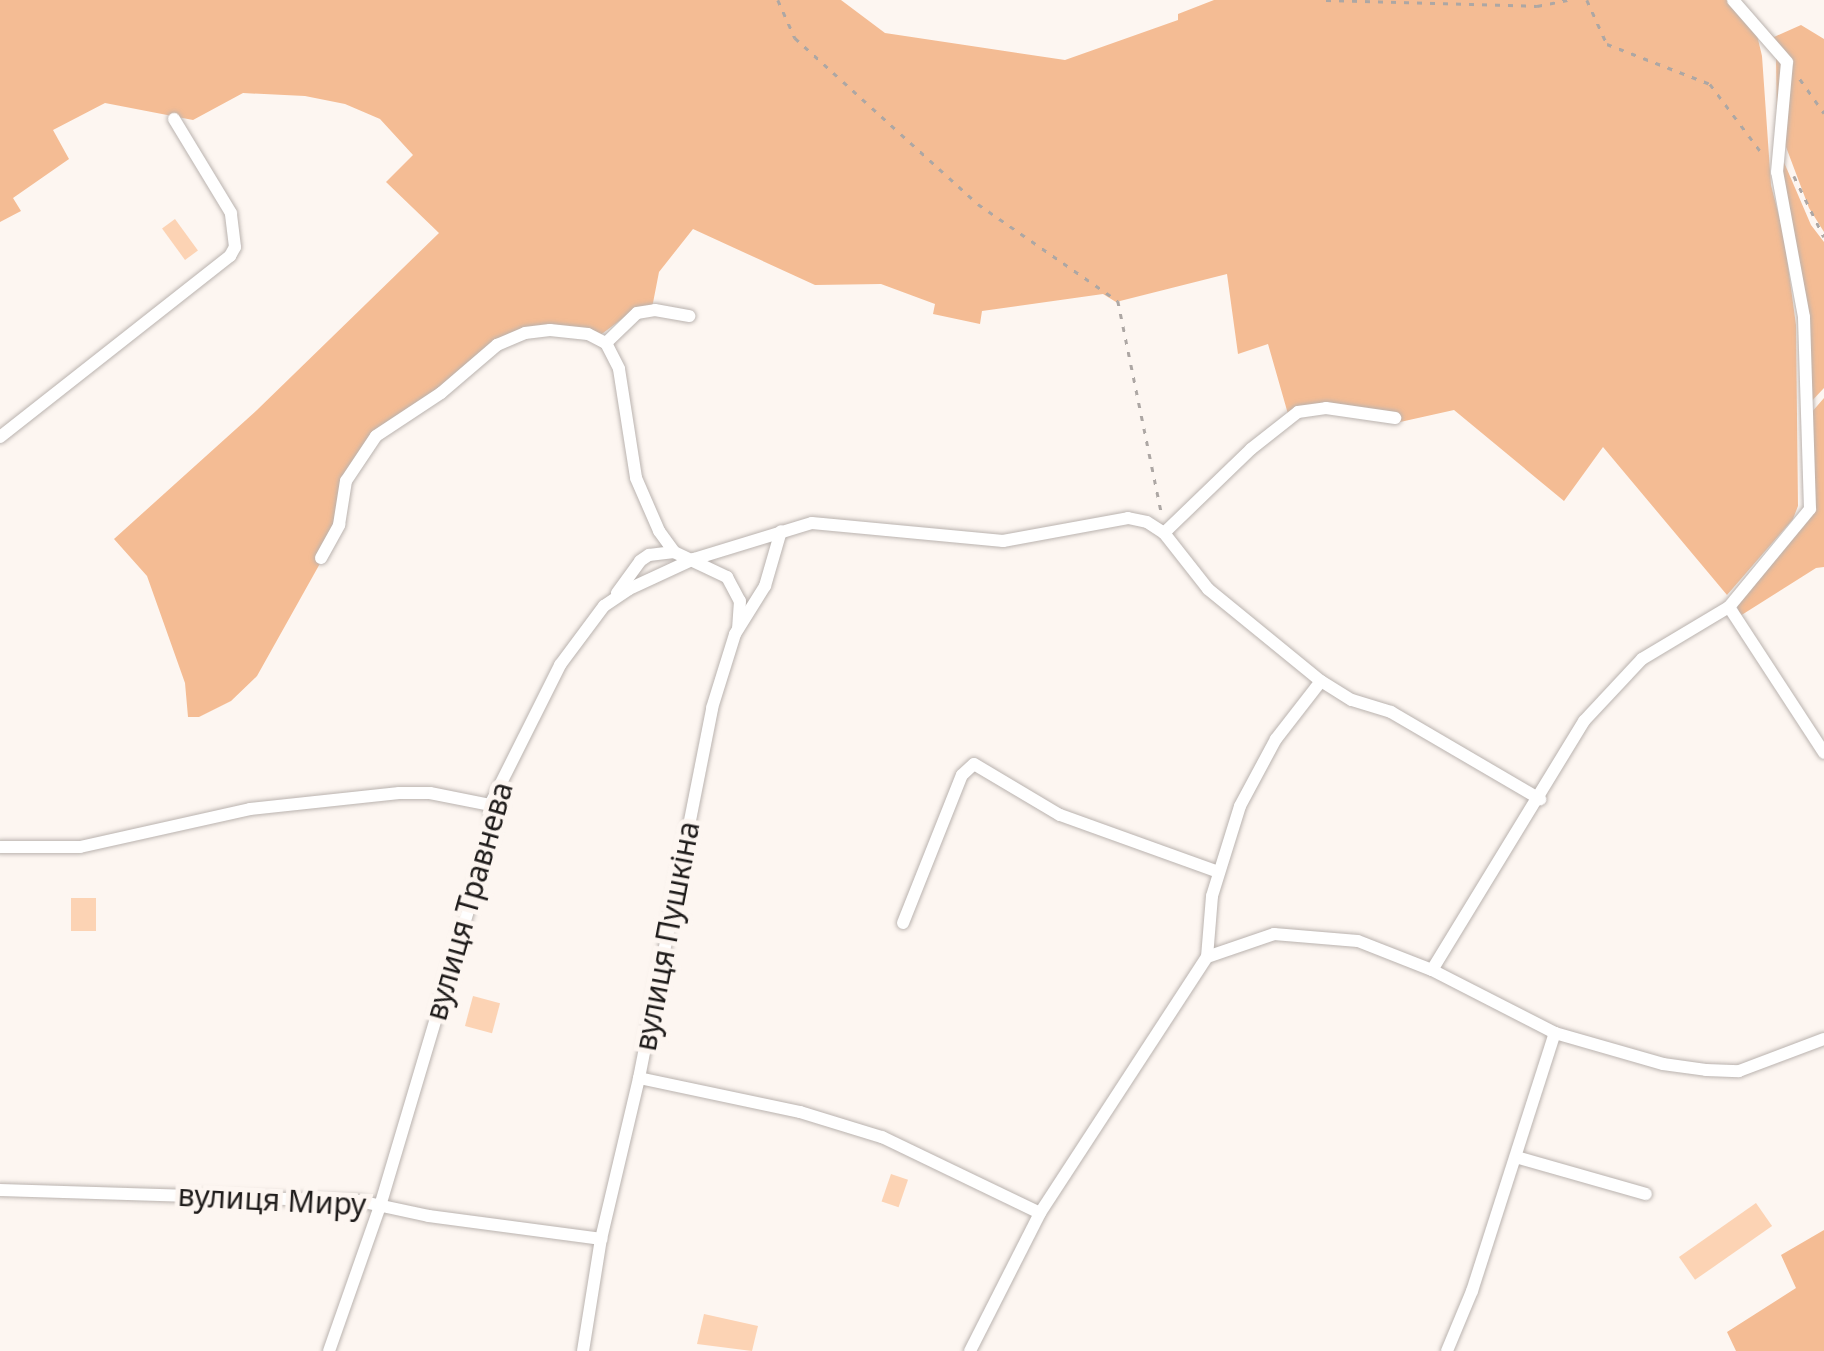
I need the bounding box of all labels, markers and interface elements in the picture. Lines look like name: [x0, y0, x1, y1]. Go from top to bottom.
street label: вулиця Травнева: [418, 778, 520, 1024]
street label: вулиця Пушкіна: [627, 818, 707, 1054]
street label: вулиця Миру: [177, 1177, 367, 1223]

